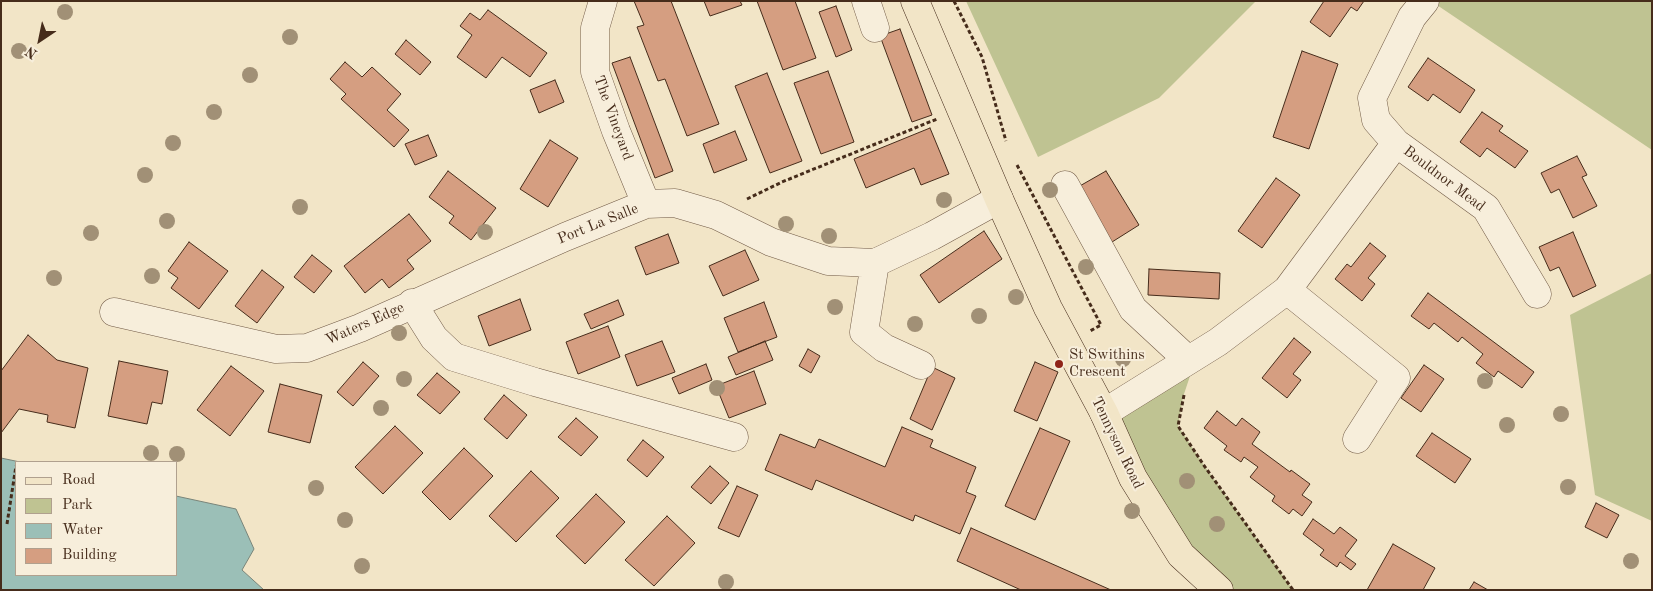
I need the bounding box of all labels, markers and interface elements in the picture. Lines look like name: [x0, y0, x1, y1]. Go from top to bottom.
north arrow: [15, 15, 65, 65]
text: N: [23, 44, 40, 61]
street label: The Vineyard: [589, 73, 637, 163]
street label: Bouldnor Mead: [1399, 142, 1489, 216]
street label: Port La Salle: [555, 200, 641, 248]
street label: Waters Edge: [323, 299, 407, 349]
place label: St Swithins Crescent: [1069, 346, 1145, 381]
marker: St Swithins Crescent: [1053, 358, 1065, 370]
street label: Tennyson Road: [1087, 394, 1147, 492]
legend: [15, 461, 178, 576]
text: Road: [62, 473, 95, 488]
text: Park: [62, 498, 93, 513]
text: Water: [62, 523, 103, 538]
text: Building: [62, 548, 117, 563]

